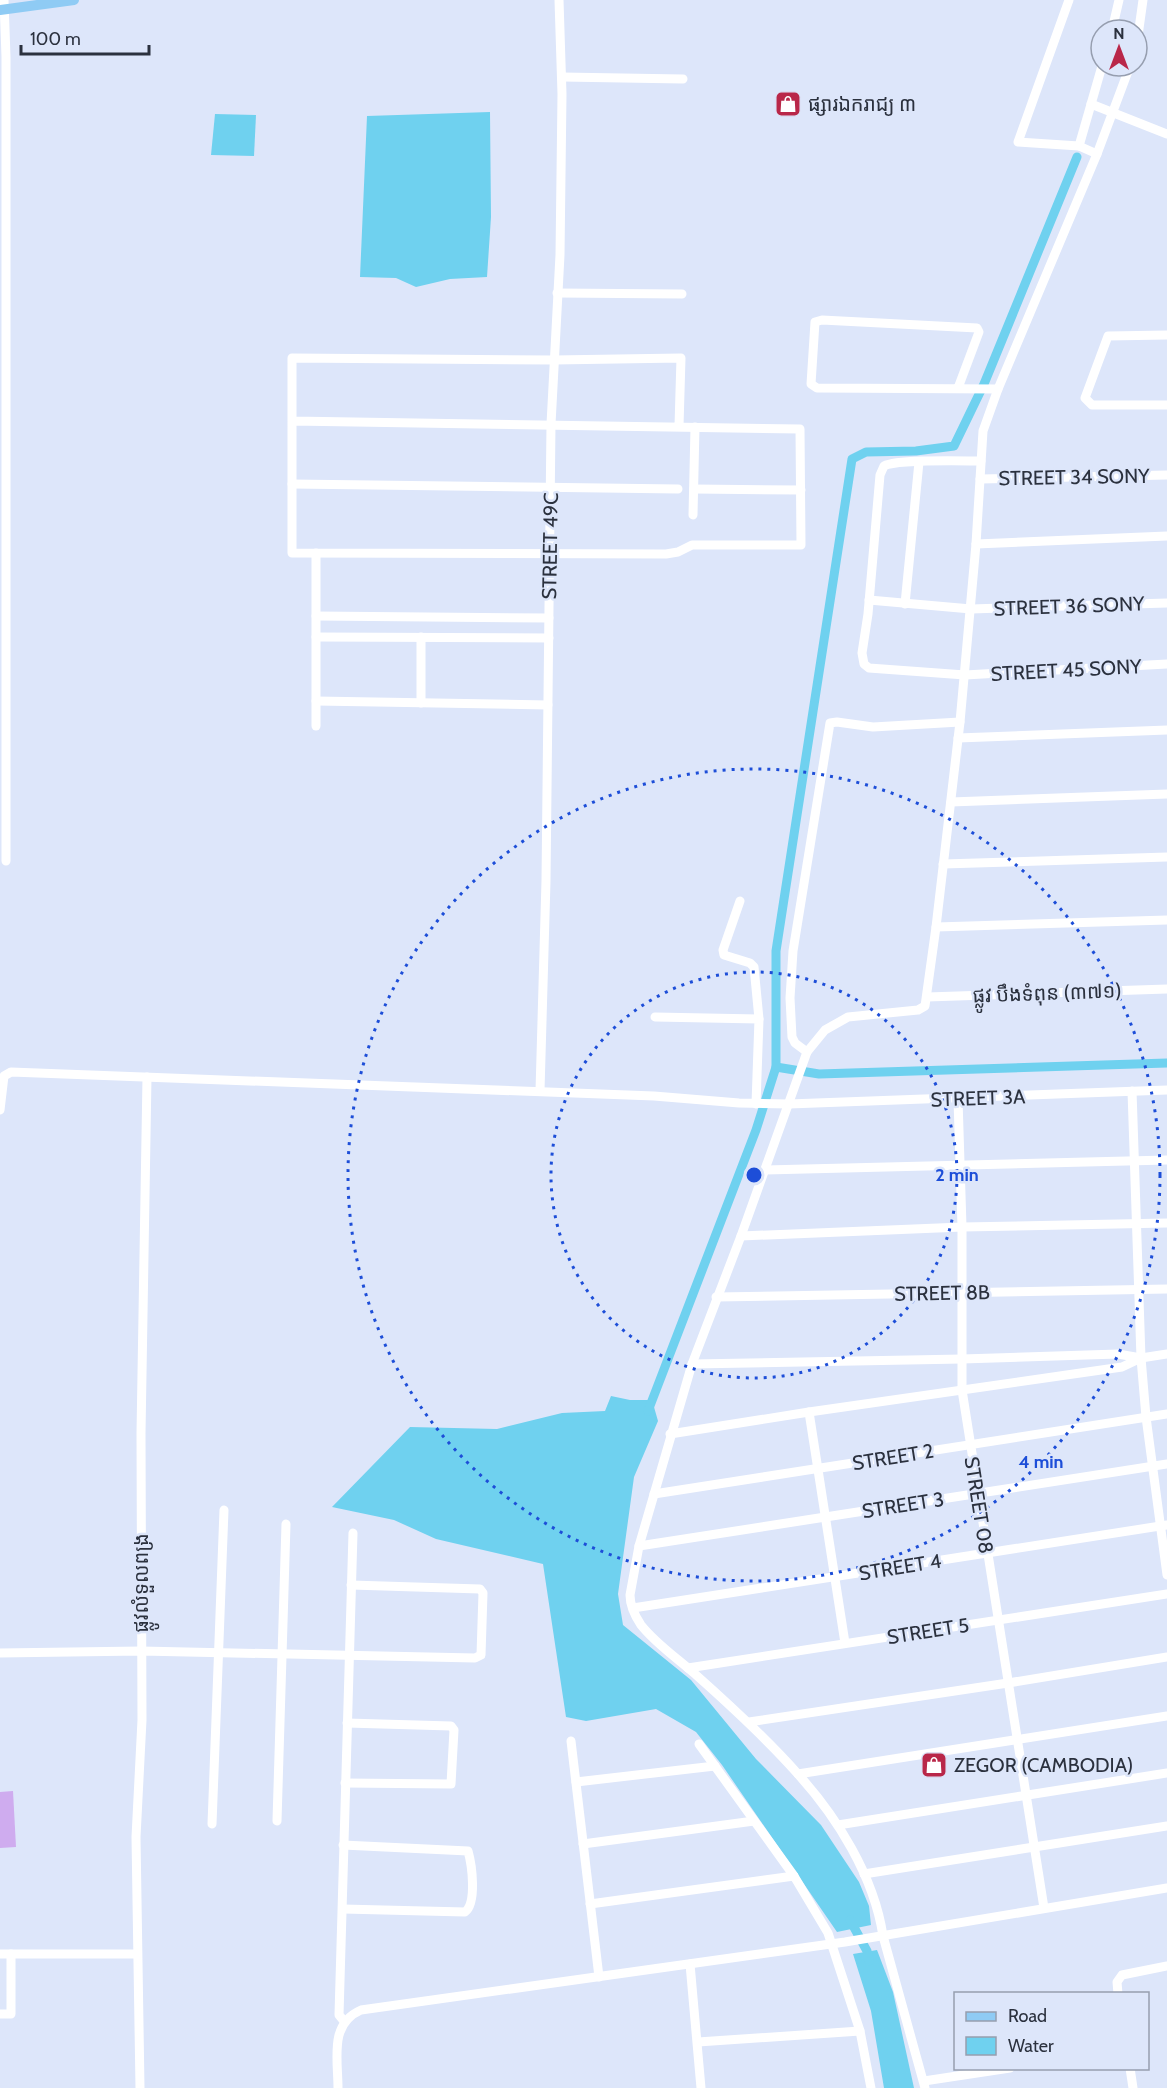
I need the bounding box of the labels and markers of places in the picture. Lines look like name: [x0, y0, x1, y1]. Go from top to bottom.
shop icon: ផ្សារឯករាជ្យ ៣: [773, 89, 803, 119]
place label: ផ្សារឯករាជ្យ ៣: [808, 92, 916, 116]
centre of rings: [744, 1165, 764, 1185]
shop icon: ZEGOR (CAMBODIA): [919, 1750, 949, 1780]
place label: ZEGOR (CAMBODIA): [954, 1753, 1133, 1777]

